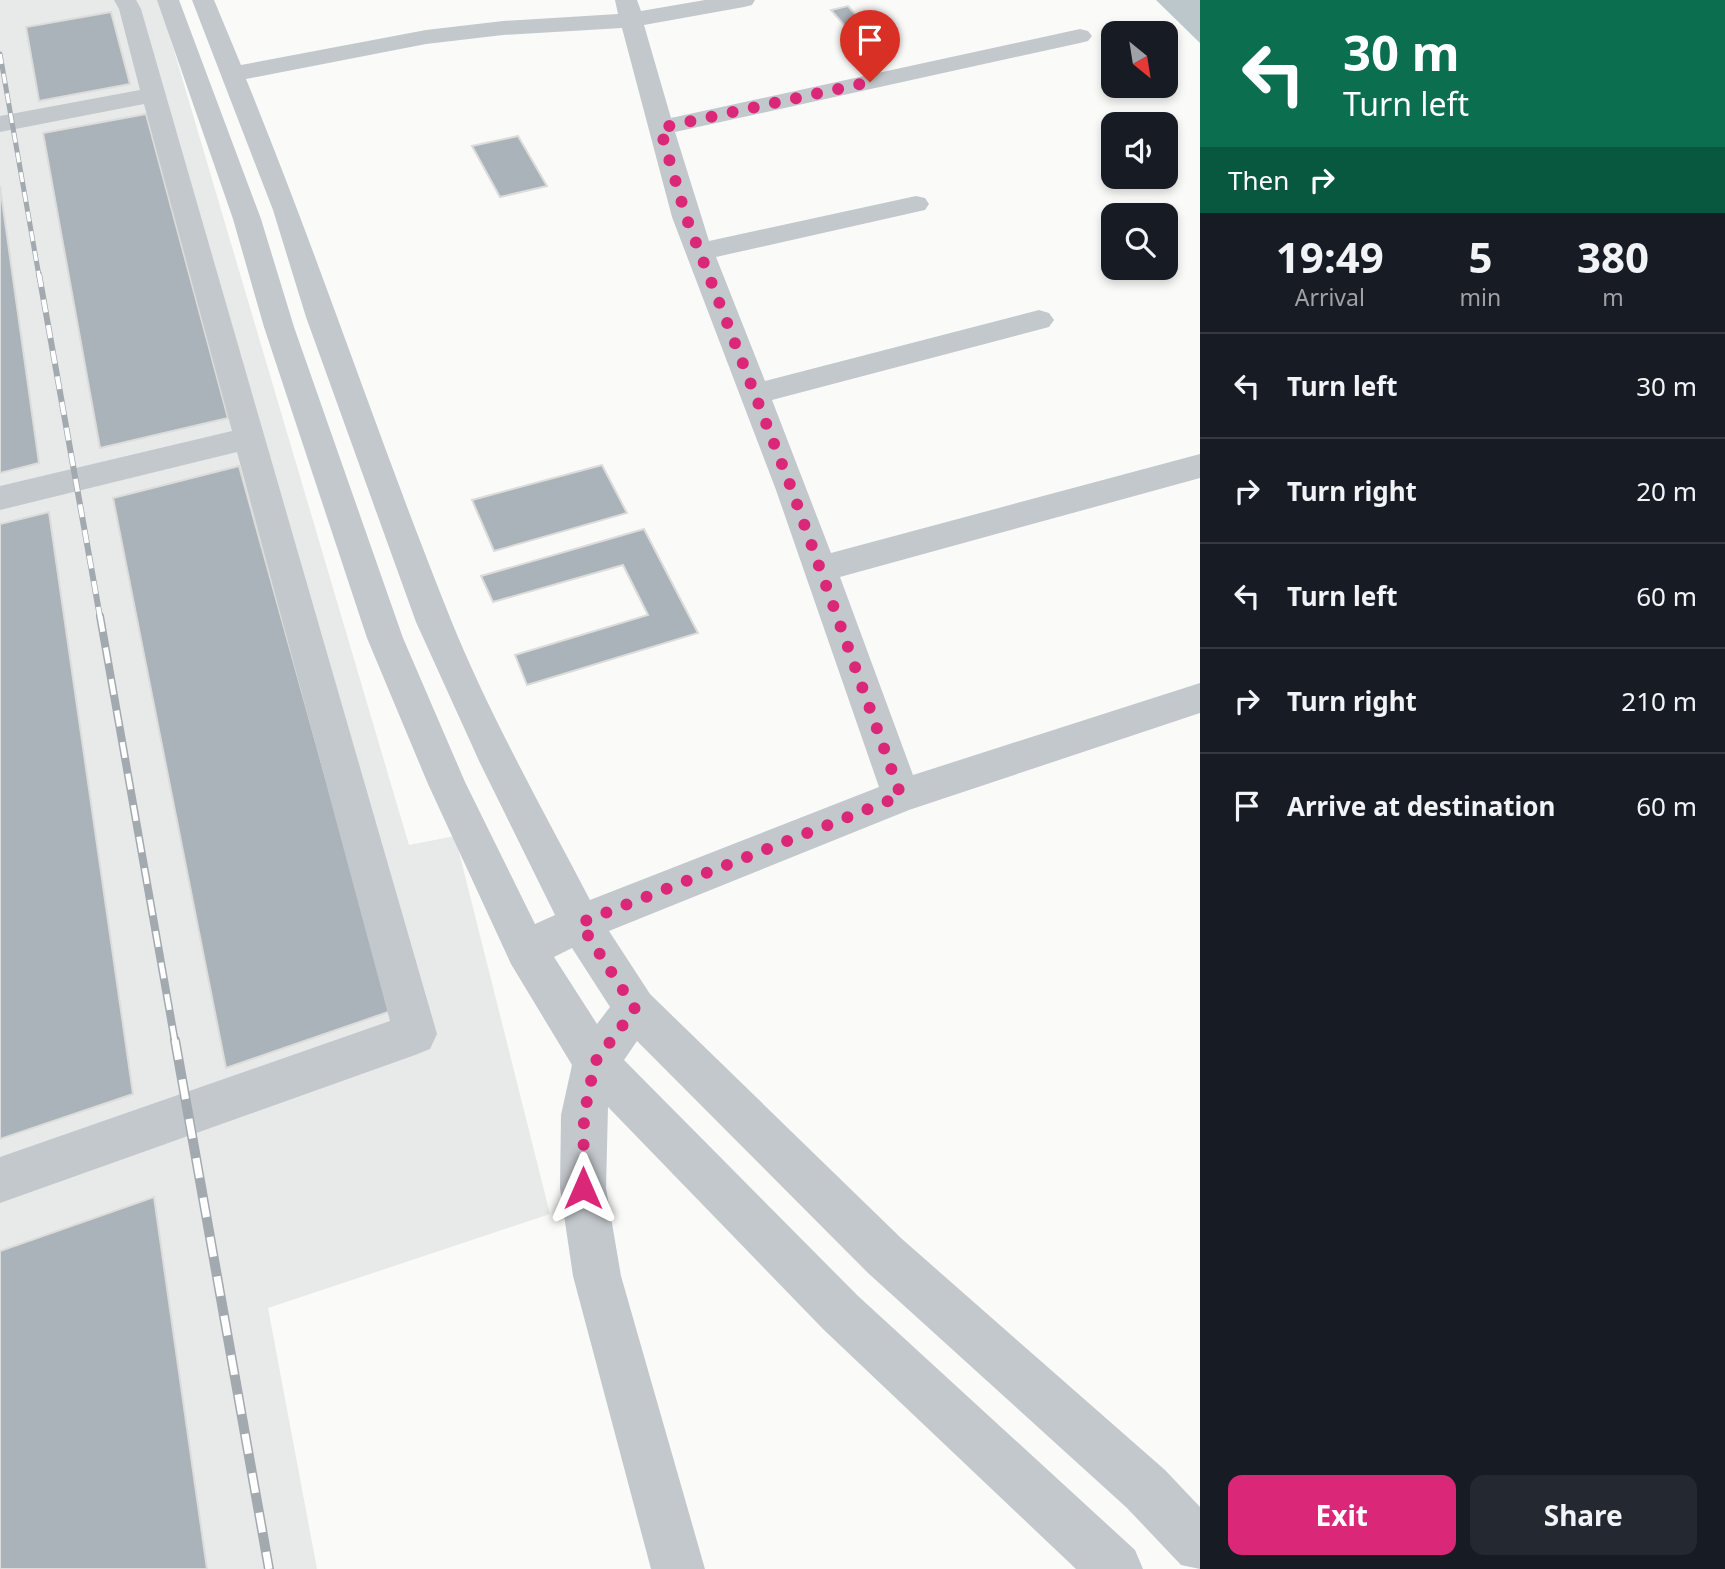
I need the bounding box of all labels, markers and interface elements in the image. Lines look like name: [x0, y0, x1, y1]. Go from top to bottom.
pin: [840, 10, 900, 82]
text: 30 m: [1343, 19, 1460, 85]
icon: arrive: [851, 21, 889, 59]
north arrow: [1101, 21, 1178, 98]
map controls: [1101, 21, 1178, 280]
icon: left: [1228, 28, 1319, 119]
text: Turn left: [1343, 82, 1469, 125]
button: sound: [1101, 112, 1178, 189]
icon: right: [1303, 161, 1341, 199]
text: Then: [1228, 162, 1289, 198]
button: search: [1101, 203, 1178, 280]
text: 19:49: [1276, 228, 1384, 285]
text: 5: [1468, 228, 1492, 285]
text: 380: [1577, 228, 1649, 285]
text: Arrival: [1295, 281, 1365, 313]
text: min: [1460, 281, 1501, 313]
text: m: [1602, 281, 1624, 313]
icon: left: [1228, 367, 1266, 405]
text: Turn left: [1287, 368, 1398, 404]
text: 30 m: [1636, 368, 1697, 404]
icon: right: [1228, 472, 1266, 510]
text: Turn right: [1287, 473, 1417, 509]
text: 20 m: [1636, 473, 1697, 509]
icon: left: [1228, 577, 1266, 615]
text: Turn left: [1287, 578, 1398, 614]
text: 60 m: [1636, 578, 1697, 614]
icon: right: [1228, 682, 1266, 720]
text: Turn right: [1287, 683, 1417, 719]
text: 210 m: [1621, 683, 1697, 719]
icon: arrive: [1228, 787, 1266, 825]
text: Arrive at destination: [1287, 788, 1556, 824]
text: 60 m: [1636, 788, 1697, 824]
position arrow: [546, 1151, 620, 1225]
button: Exit: [1228, 1475, 1456, 1555]
button: Share: [1470, 1475, 1697, 1555]

